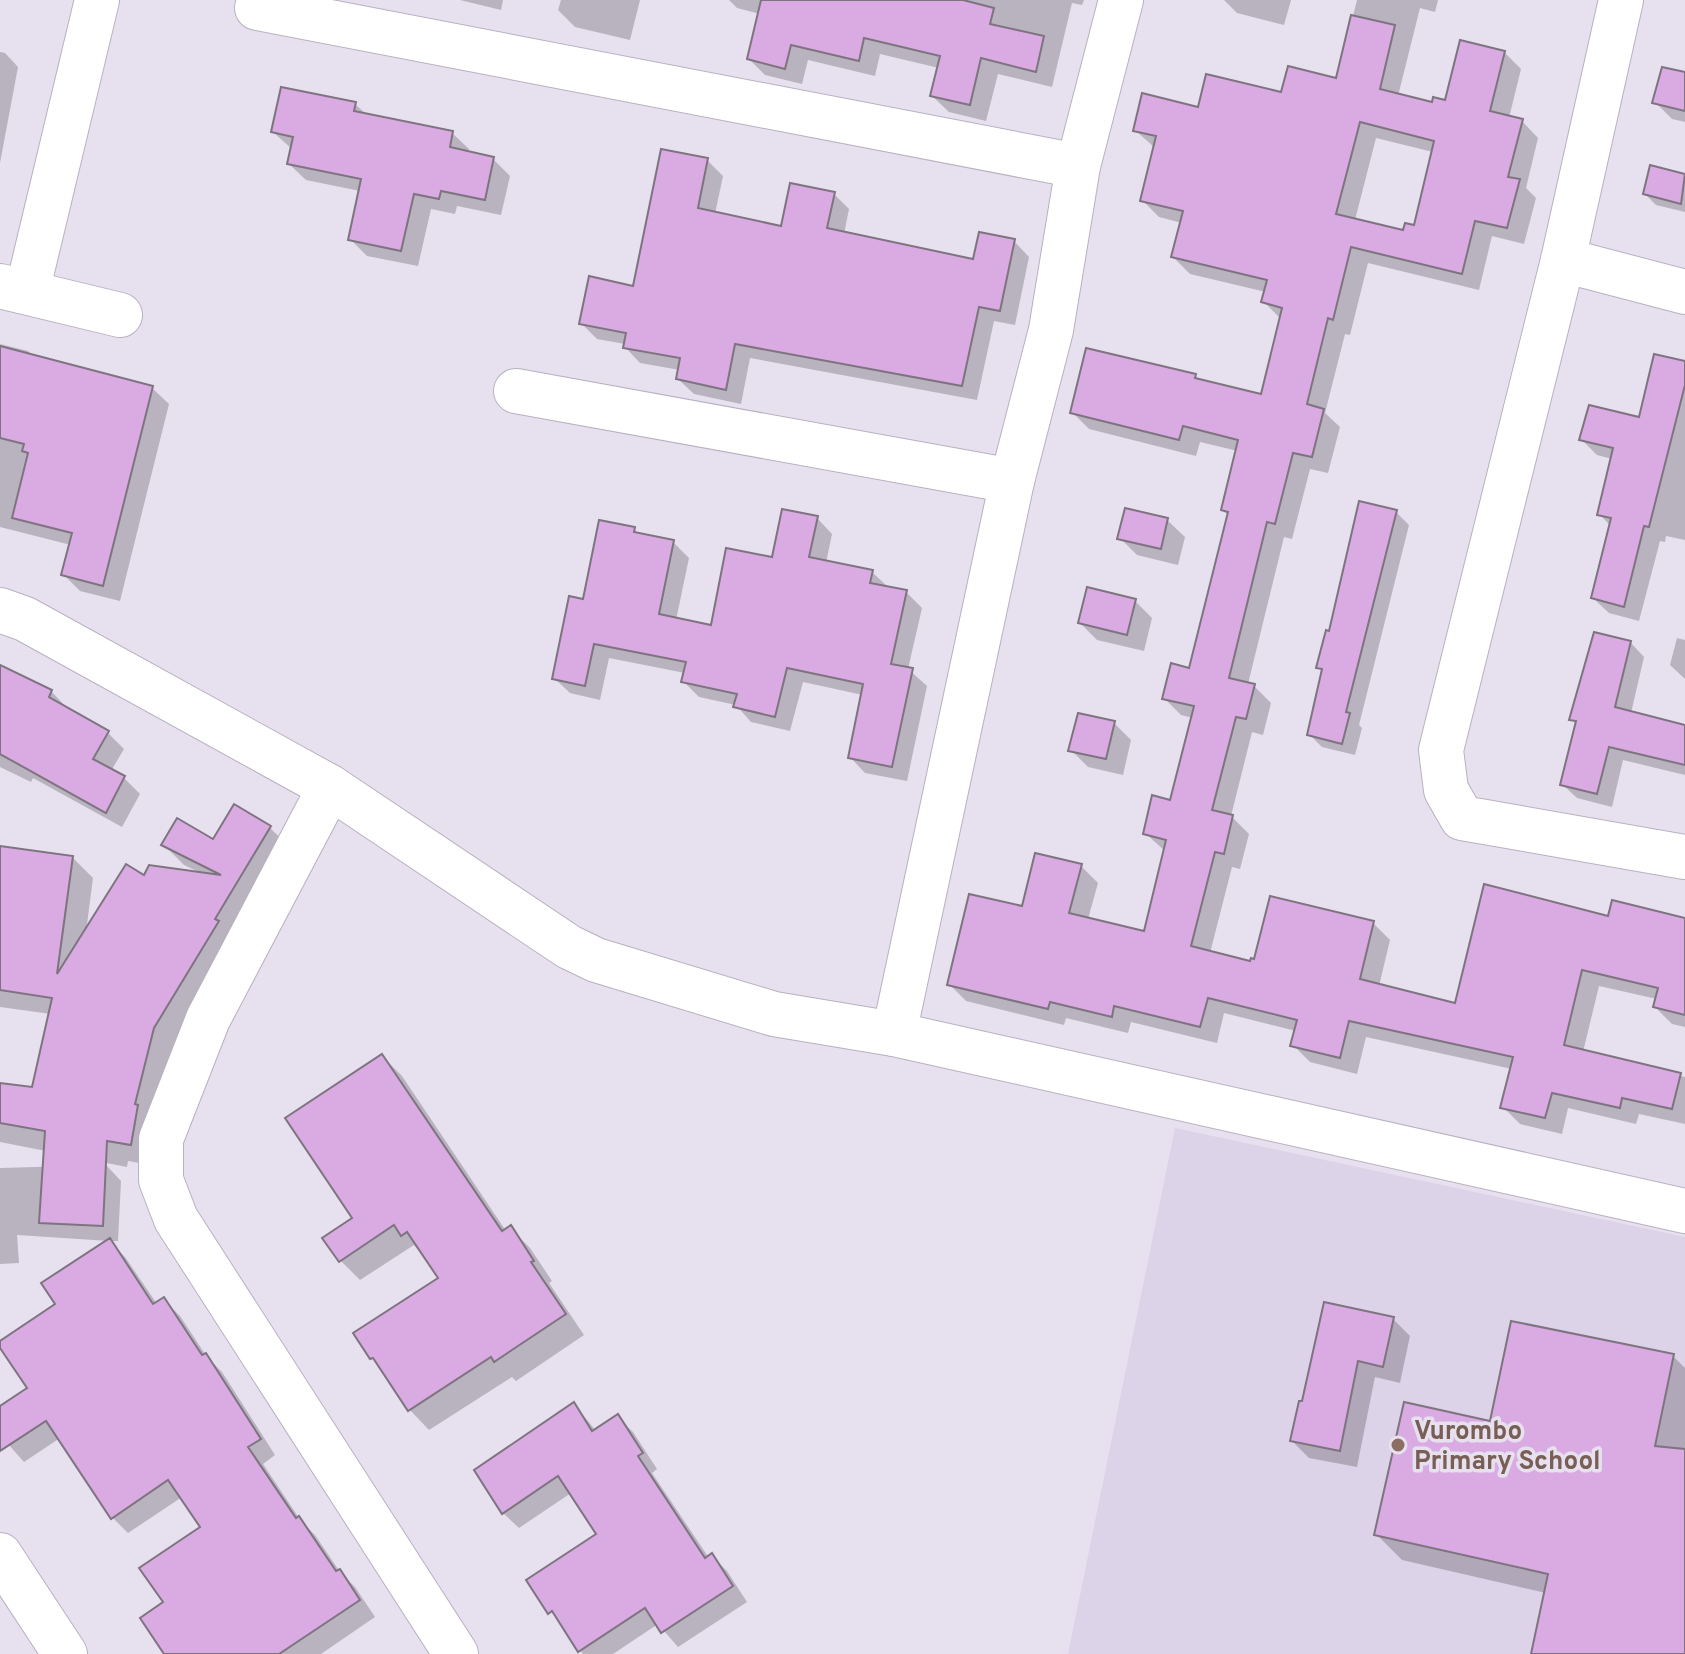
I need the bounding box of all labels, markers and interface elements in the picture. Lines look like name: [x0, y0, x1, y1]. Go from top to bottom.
place label: Vurombo Primary School: [1414, 1416, 1601, 1479]
marker: Vurombo Primary School: [1389, 1436, 1407, 1454]

